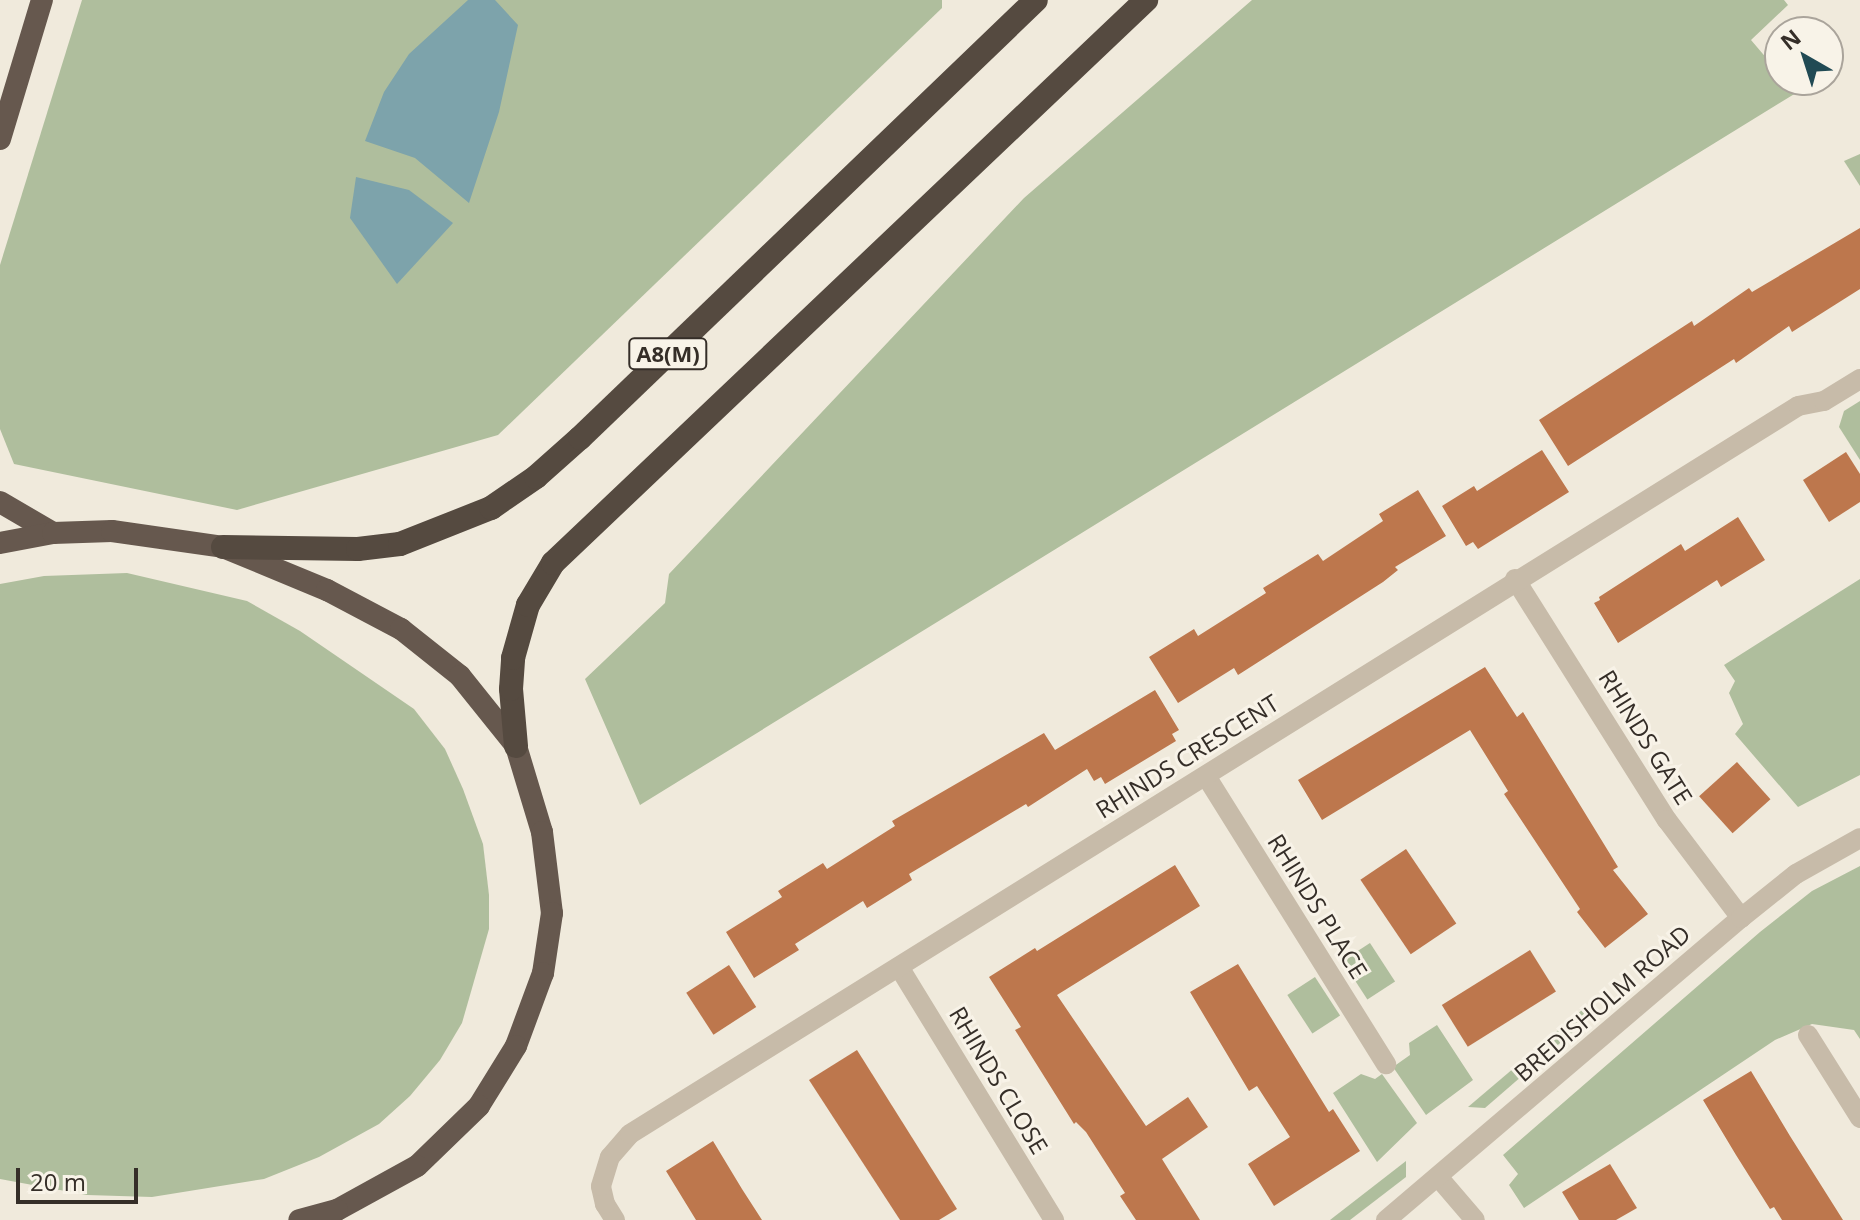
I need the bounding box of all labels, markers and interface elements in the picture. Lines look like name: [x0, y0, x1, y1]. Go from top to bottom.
north arrow: [1764, 16, 1844, 96]
text: N: [1774, 22, 1807, 56]
road number: A8(M): [628, 336, 708, 372]
street label: RHINDS GATE: [1593, 664, 1699, 810]
street label: RHINDS CRESCENT: [1090, 688, 1284, 824]
street label: RHINDS PLACE: [1262, 829, 1374, 983]
street label: BREDISHOLM ROAD: [1508, 919, 1696, 1087]
street label: RHINDS CLOSE: [944, 1001, 1054, 1159]
scale bar: [20, 1152, 142, 1202]
text: 20 m: [30, 1165, 86, 1198]

